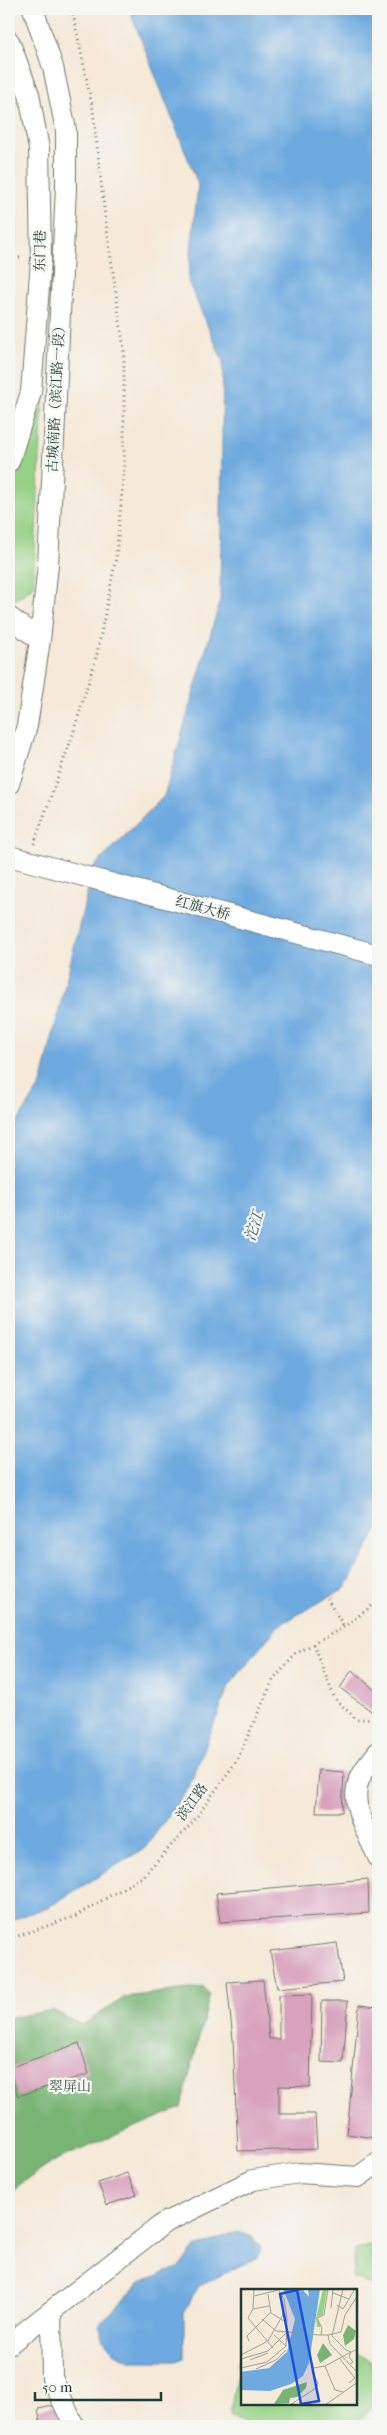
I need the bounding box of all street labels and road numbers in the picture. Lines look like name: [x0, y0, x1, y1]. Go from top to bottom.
street label: 东门巷: [31, 230, 49, 272]
street label: 古城南路（滨江路一段）: [43, 319, 69, 473]
street label: 红旗大桥: [174, 893, 232, 923]
street label: 滨江路: [173, 1780, 211, 1824]

